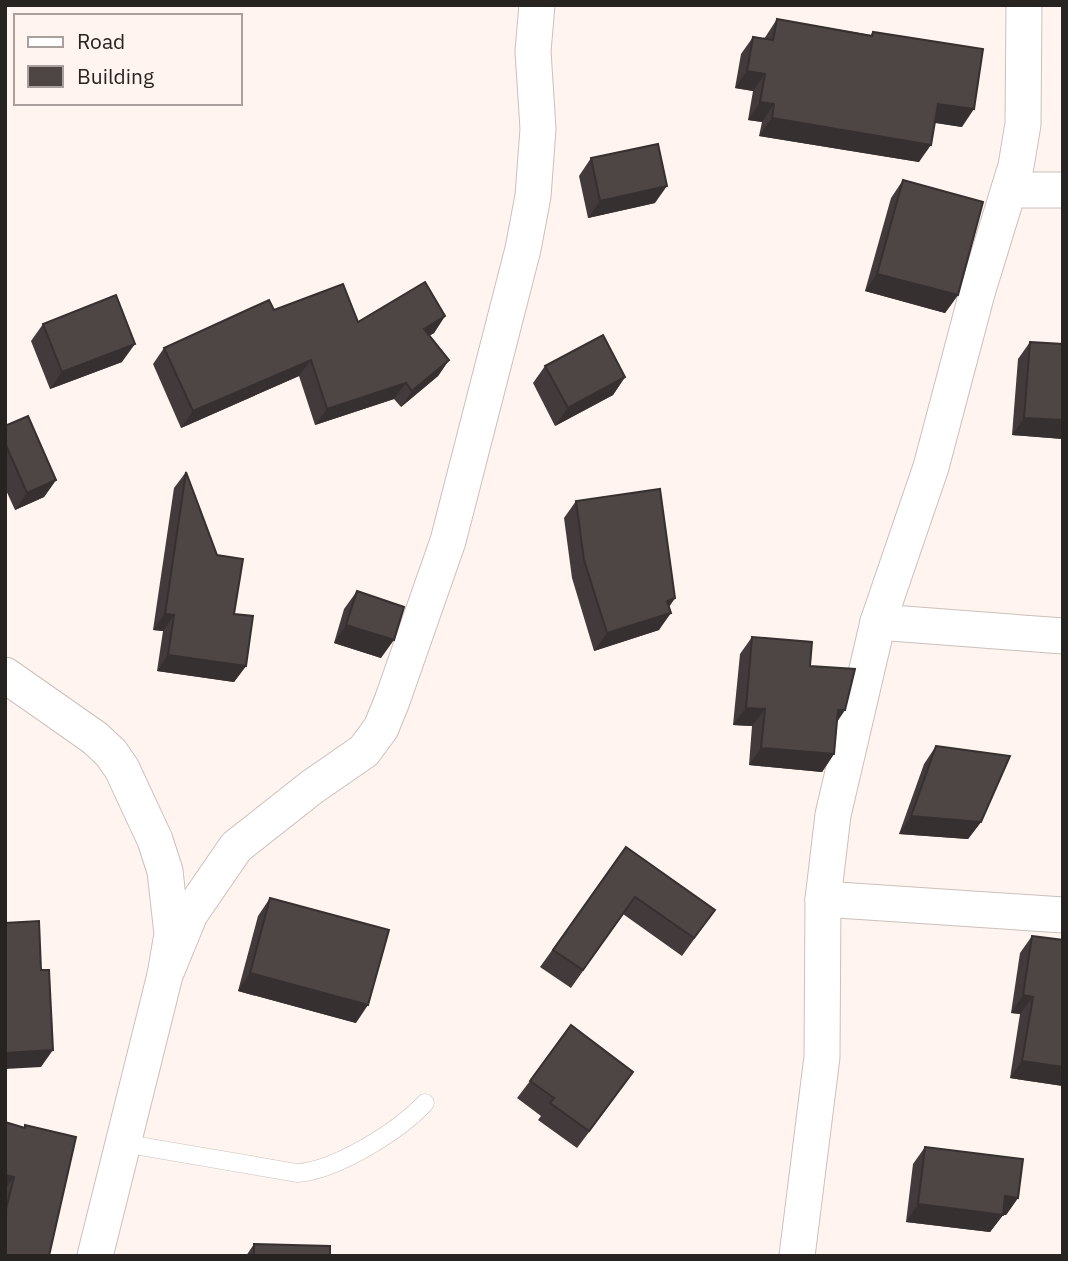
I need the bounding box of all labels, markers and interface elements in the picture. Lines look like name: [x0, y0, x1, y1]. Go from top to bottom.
legend: [14, 14, 242, 105]
text: Road: [77, 27, 125, 55]
text: Building: [77, 62, 154, 90]

